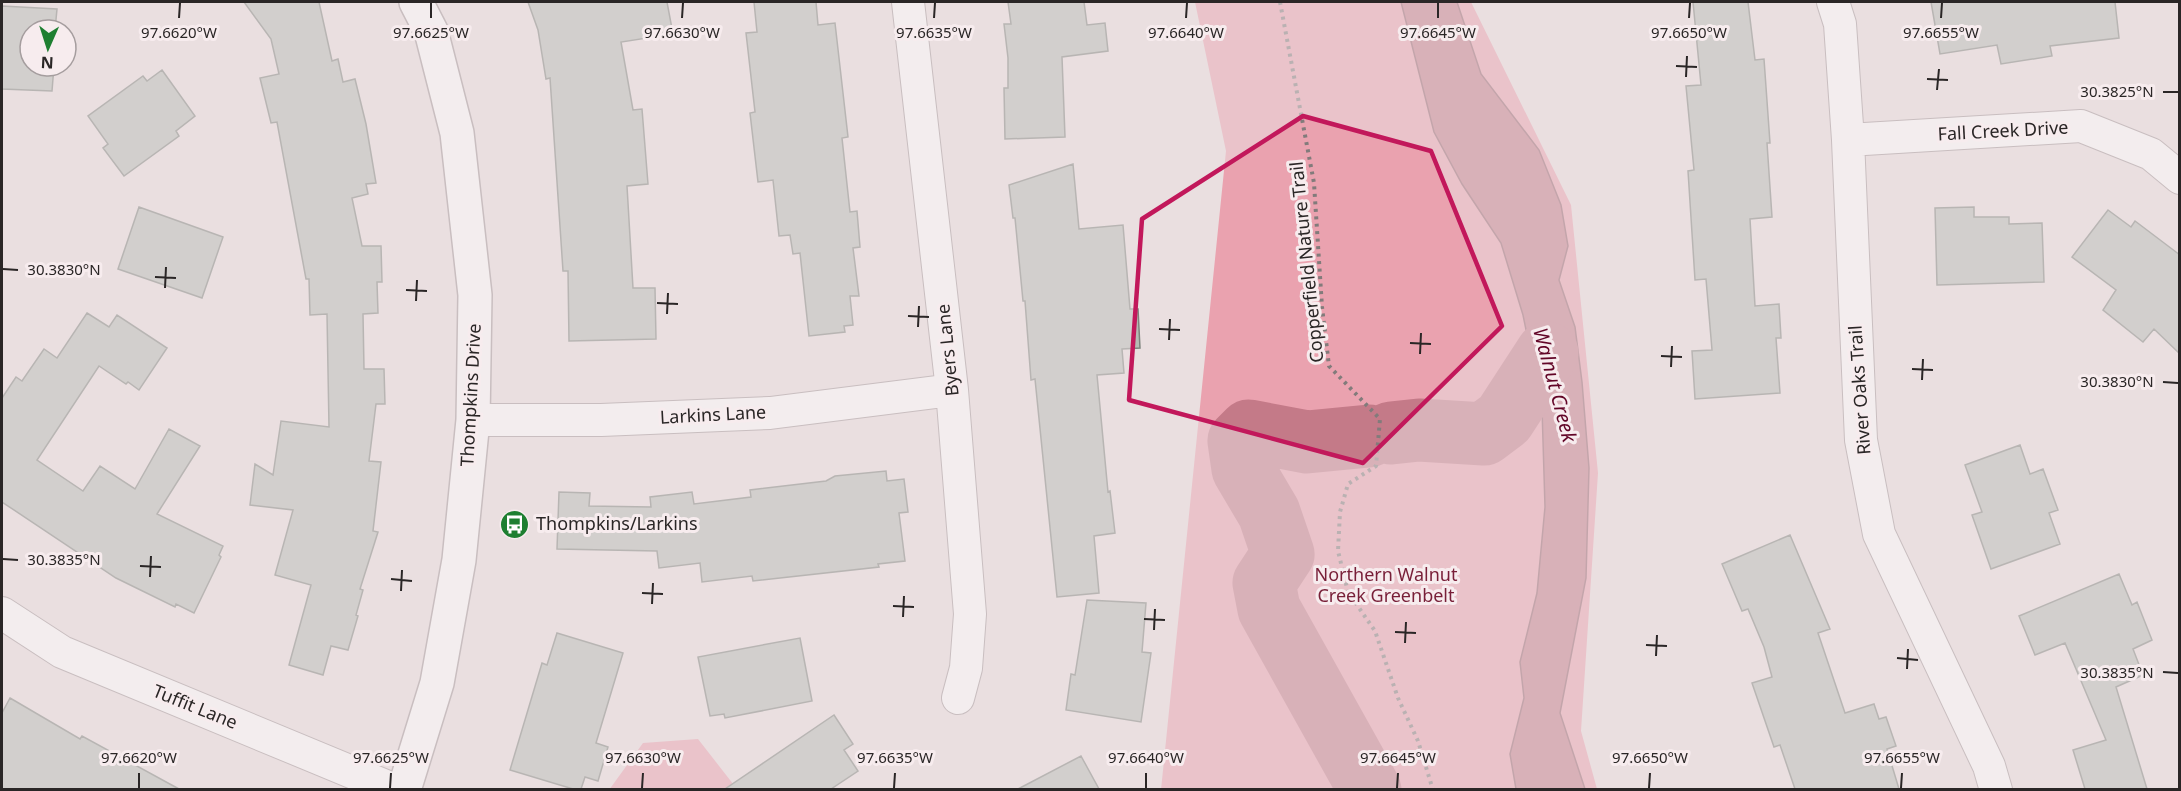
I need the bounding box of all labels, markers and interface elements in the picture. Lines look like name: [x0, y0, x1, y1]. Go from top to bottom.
north arrow: [18, 18, 78, 78]
text: 97.6620°W: [141, 22, 217, 42]
text: 97.6625°W: [393, 22, 469, 42]
text: 97.6630°W: [644, 22, 720, 42]
text: 97.6635°W: [896, 22, 972, 42]
text: 97.6640°W: [1148, 22, 1224, 42]
text: 97.6645°W: [1400, 22, 1476, 42]
text: 97.6650°W: [1651, 22, 1727, 42]
text: 97.6655°W: [1903, 22, 1979, 42]
text: N: [40, 52, 54, 74]
text: 30.3825°N: [2080, 81, 2154, 101]
street label: Fall Creek Drive: [1937, 115, 2069, 145]
street label: Copperfield Nature Trail: [1284, 160, 1329, 364]
text: 30.3830°N: [27, 259, 101, 279]
street label: Byers Lane: [930, 303, 964, 397]
street label: Thompkins Drive: [454, 323, 486, 467]
street label: River Oaks Trail: [1843, 324, 1876, 456]
water label: Walnut Creek: [1527, 325, 1584, 446]
text: 30.3830°N: [2080, 371, 2154, 391]
street label: Larkins Lane: [659, 399, 767, 429]
bus stop icon: Thompkins/Larkins: [499, 508, 531, 540]
place label: Thompkins/Larkins: [536, 511, 698, 535]
text: 30.3835°N: [27, 549, 101, 569]
park label: Northern Walnut Creek Greenbelt: [1315, 562, 1458, 607]
text: 30.3835°N: [2080, 662, 2154, 682]
street label: Tuffit Lane: [150, 678, 241, 734]
text: 97.6620°W: [101, 747, 177, 767]
text: 97.6625°W: [353, 747, 429, 767]
text: 97.6630°W: [605, 747, 681, 767]
text: 97.6635°W: [857, 747, 933, 767]
text: 97.6640°W: [1108, 747, 1184, 767]
text: 97.6645°W: [1360, 747, 1436, 767]
text: 97.6650°W: [1612, 747, 1688, 767]
text: 97.6655°W: [1864, 747, 1940, 767]

